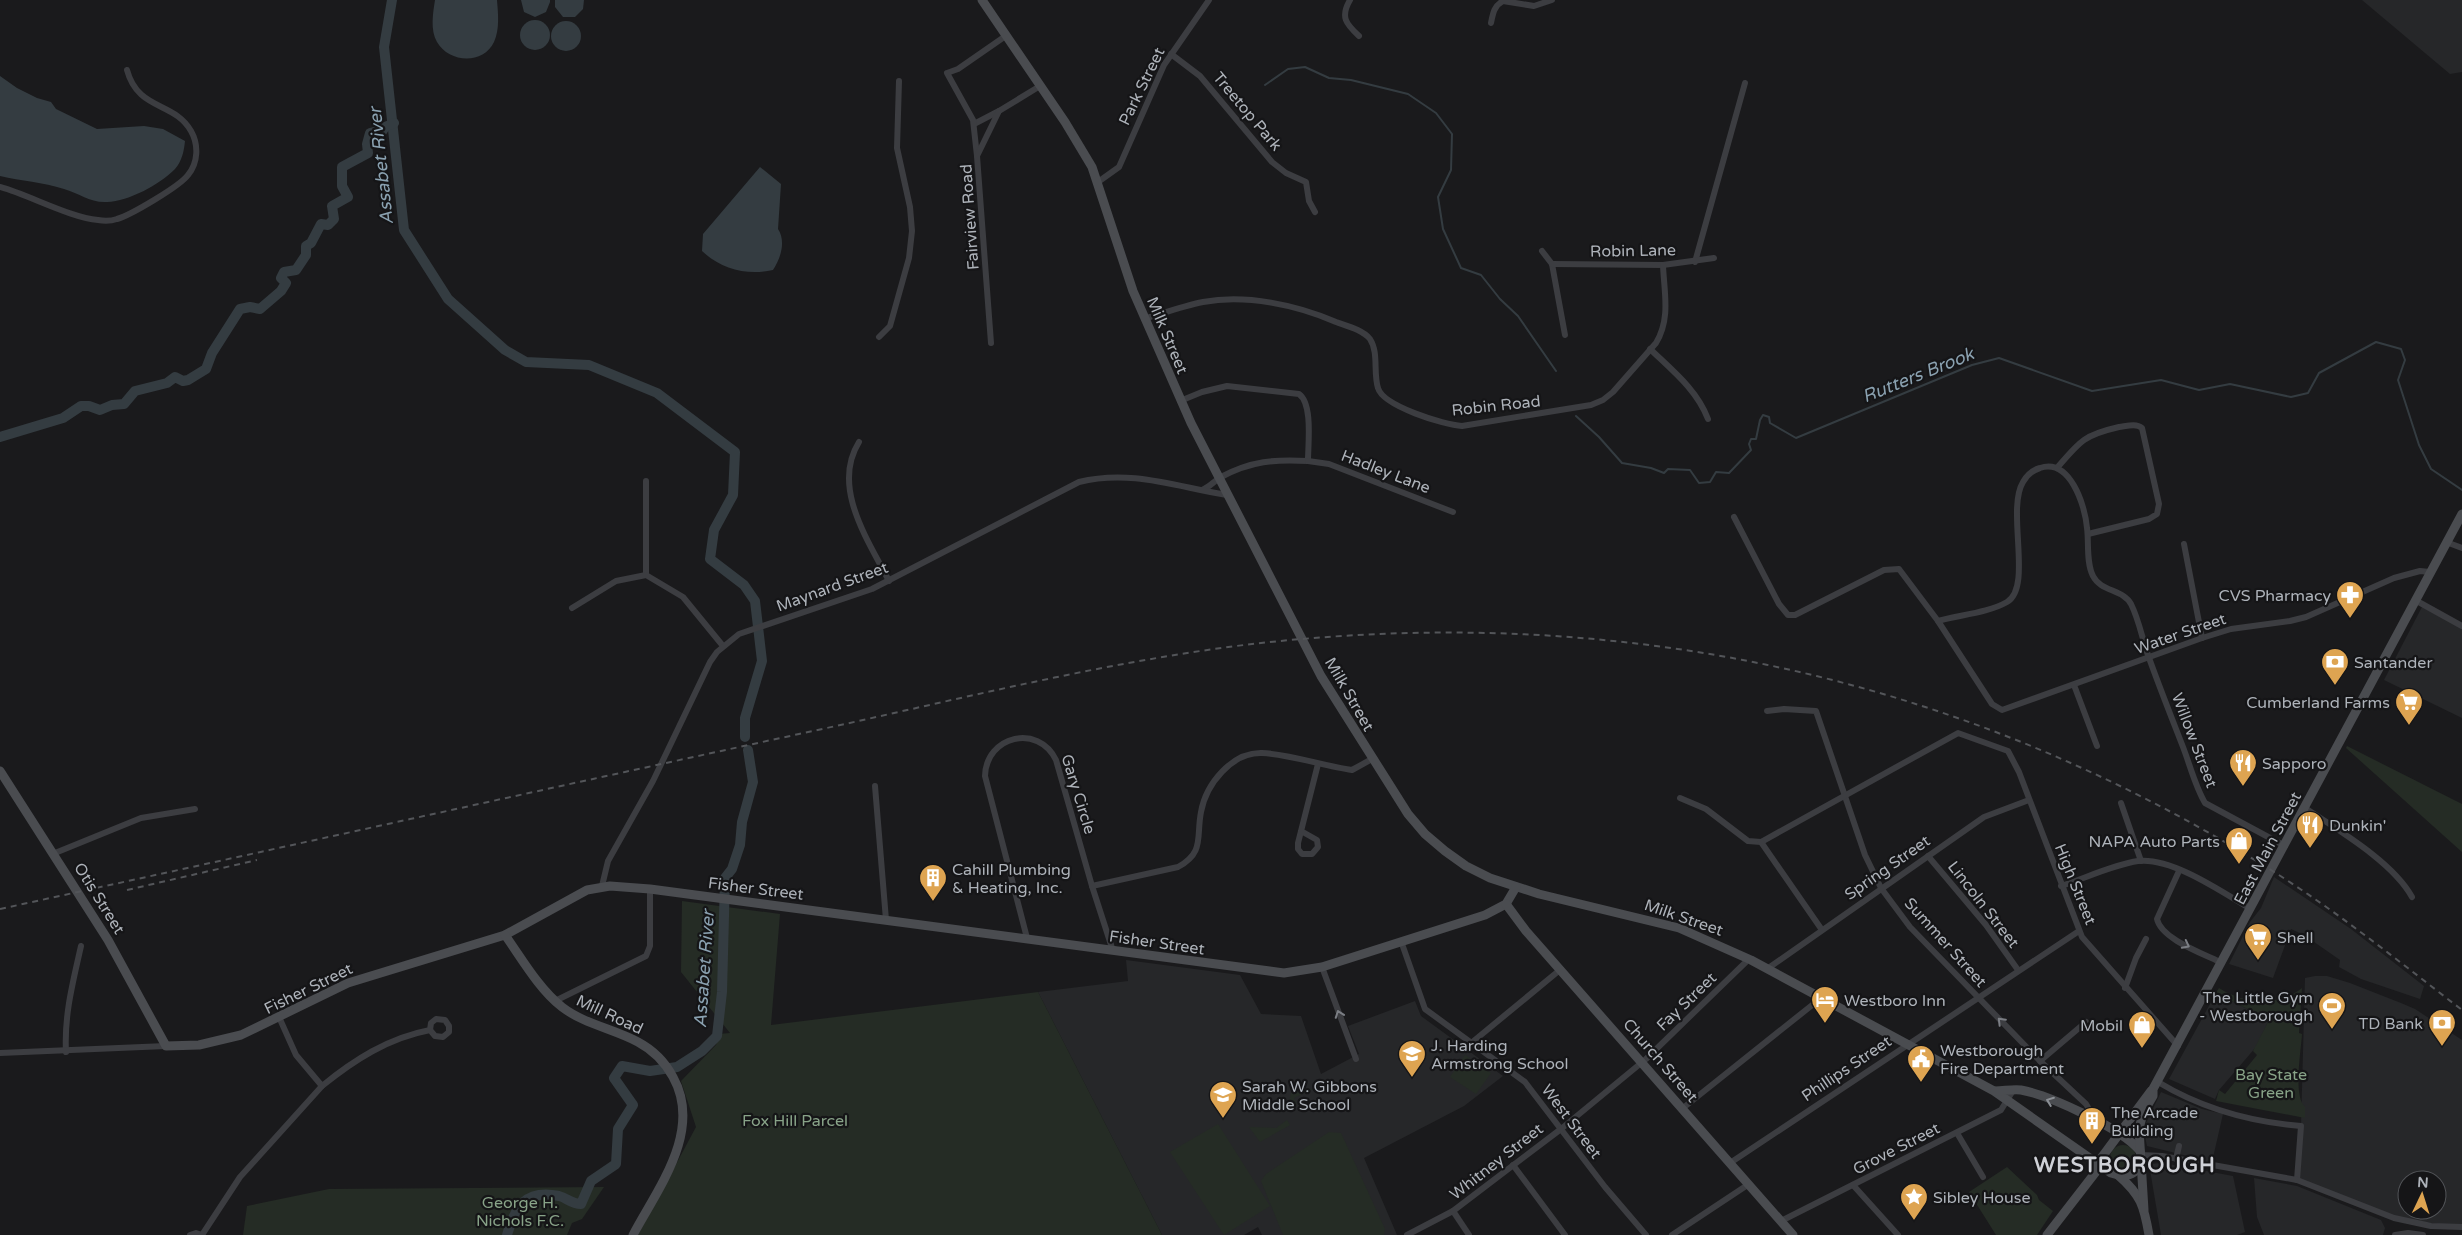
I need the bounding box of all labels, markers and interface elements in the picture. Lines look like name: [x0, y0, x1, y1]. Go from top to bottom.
street label: Park Street: [1114, 44, 1169, 129]
street label: Treetop Park: [1208, 68, 1286, 155]
water label: Assabet River: [364, 104, 398, 226]
street label: Fairview Road: [956, 163, 984, 271]
street label: Robin Lane: [1590, 240, 1676, 262]
street label: Milk Street: [1142, 294, 1192, 377]
water label: Rutters Brook: [1859, 342, 1978, 407]
street label: Robin Road: [1451, 391, 1542, 421]
street label: Hadley Lane: [1338, 446, 1433, 498]
street label: Maynard Street: [774, 557, 891, 616]
pharmacy icon: CVS Pharmacy: [2335, 580, 2365, 619]
place label: CVS Pharmacy: [2219, 586, 2331, 606]
street label: Water Street: [2132, 609, 2229, 659]
bank icon: Santander: [2320, 647, 2350, 686]
place label: Santander: [2354, 653, 2433, 673]
street label: Milk Street: [1320, 654, 1378, 735]
supermarket icon: Cumberland Farms: [2394, 687, 2424, 726]
street label: Willow Street: [2167, 690, 2221, 791]
place label: Cumberland Farms: [2246, 693, 2390, 713]
restaurant icon: Sapporo: [2228, 748, 2258, 787]
street label: Gary Circle: [1056, 752, 1100, 837]
place label: Sapporo: [2262, 754, 2326, 774]
street label: East Main Street: [2230, 789, 2306, 908]
restaurant icon: Dunkin': [2295, 810, 2325, 849]
place label: Dunkin': [2329, 816, 2386, 836]
shop icon: NAPA Auto Parts: [2224, 826, 2254, 865]
street label: Spring Street: [1841, 831, 1934, 905]
place label: NAPA Auto Parts: [2088, 832, 2220, 852]
street label: High Street: [2050, 841, 2100, 928]
street label: Lincoln Street: [1943, 857, 2023, 952]
street label: Otis Street: [69, 859, 129, 938]
place label: Cahill Plumbing & Heating, Inc.: [952, 860, 1071, 898]
building icon: Cahill Plumbing & Heating, Inc.: [918, 863, 948, 902]
street label: Fisher Street: [707, 873, 805, 905]
street label: Summer Street: [1900, 894, 1991, 992]
street label: Milk Street: [1642, 895, 1726, 941]
water label: Assabet River: [689, 907, 719, 1028]
supermarket icon: Shell: [2243, 922, 2273, 961]
street label: Fisher Street: [1108, 926, 1206, 960]
place label: Shell: [2277, 928, 2314, 948]
one-way arrow: [2181, 939, 2190, 949]
street label: Fisher Street: [261, 959, 356, 1019]
street label: Fay Street: [1652, 968, 1721, 1035]
hotel icon: Westboro Inn: [1810, 985, 1840, 1024]
place label: The Little Gym - Westborough: [2199, 988, 2313, 1026]
street label: Mill Road: [573, 991, 646, 1039]
place label: Westboro Inn: [1844, 991, 1946, 1011]
sports icon: The Little Gym - Westborough: [2317, 991, 2347, 1030]
bank icon: TD Bank: [2427, 1008, 2457, 1047]
one-way arrow: [1335, 1010, 1345, 1018]
shop icon: Mobil: [2127, 1010, 2157, 1049]
place label: TD Bank: [2359, 1014, 2423, 1034]
street label: Church Street: [1618, 1015, 1702, 1107]
place label: Mobil: [2080, 1016, 2123, 1036]
one-way arrow: [1998, 1018, 2007, 1027]
street label: Phillips Street: [1798, 1031, 1895, 1106]
place label: J. Harding Armstrong School: [1431, 1036, 1569, 1074]
school or university icon: J. Harding Armstrong School: [1397, 1039, 1427, 1078]
place label: Westborough Fire Department: [1940, 1041, 2064, 1079]
public building icon: Westborough Fire Department: [1906, 1044, 1936, 1083]
park label: Bay State Green: [2235, 1065, 2307, 1103]
place label: Sarah W. Gibbons Middle School: [1242, 1077, 1377, 1115]
school or university icon: Sarah W. Gibbons Middle School: [1208, 1080, 1238, 1119]
street label: West Street: [1537, 1080, 1606, 1163]
one-way arrow: [2046, 1097, 2055, 1107]
place label: The Arcade Building: [2111, 1103, 2198, 1141]
building icon: The Arcade Building: [2077, 1106, 2107, 1145]
park label: Fox Hill Parcel: [742, 1111, 848, 1131]
street label: Grove Street: [1850, 1118, 1943, 1179]
street label: Whitney Street: [1446, 1119, 1547, 1205]
district label: WESTBOROUGH: [2034, 1153, 2216, 1178]
north arrow: [2397, 1170, 2447, 1220]
text: N: [2417, 1174, 2429, 1191]
place icon: Sibley House: [1899, 1182, 1929, 1221]
place label: Sibley House: [1933, 1188, 2031, 1208]
park label: George H. Nichols F.C.: [476, 1193, 564, 1231]

